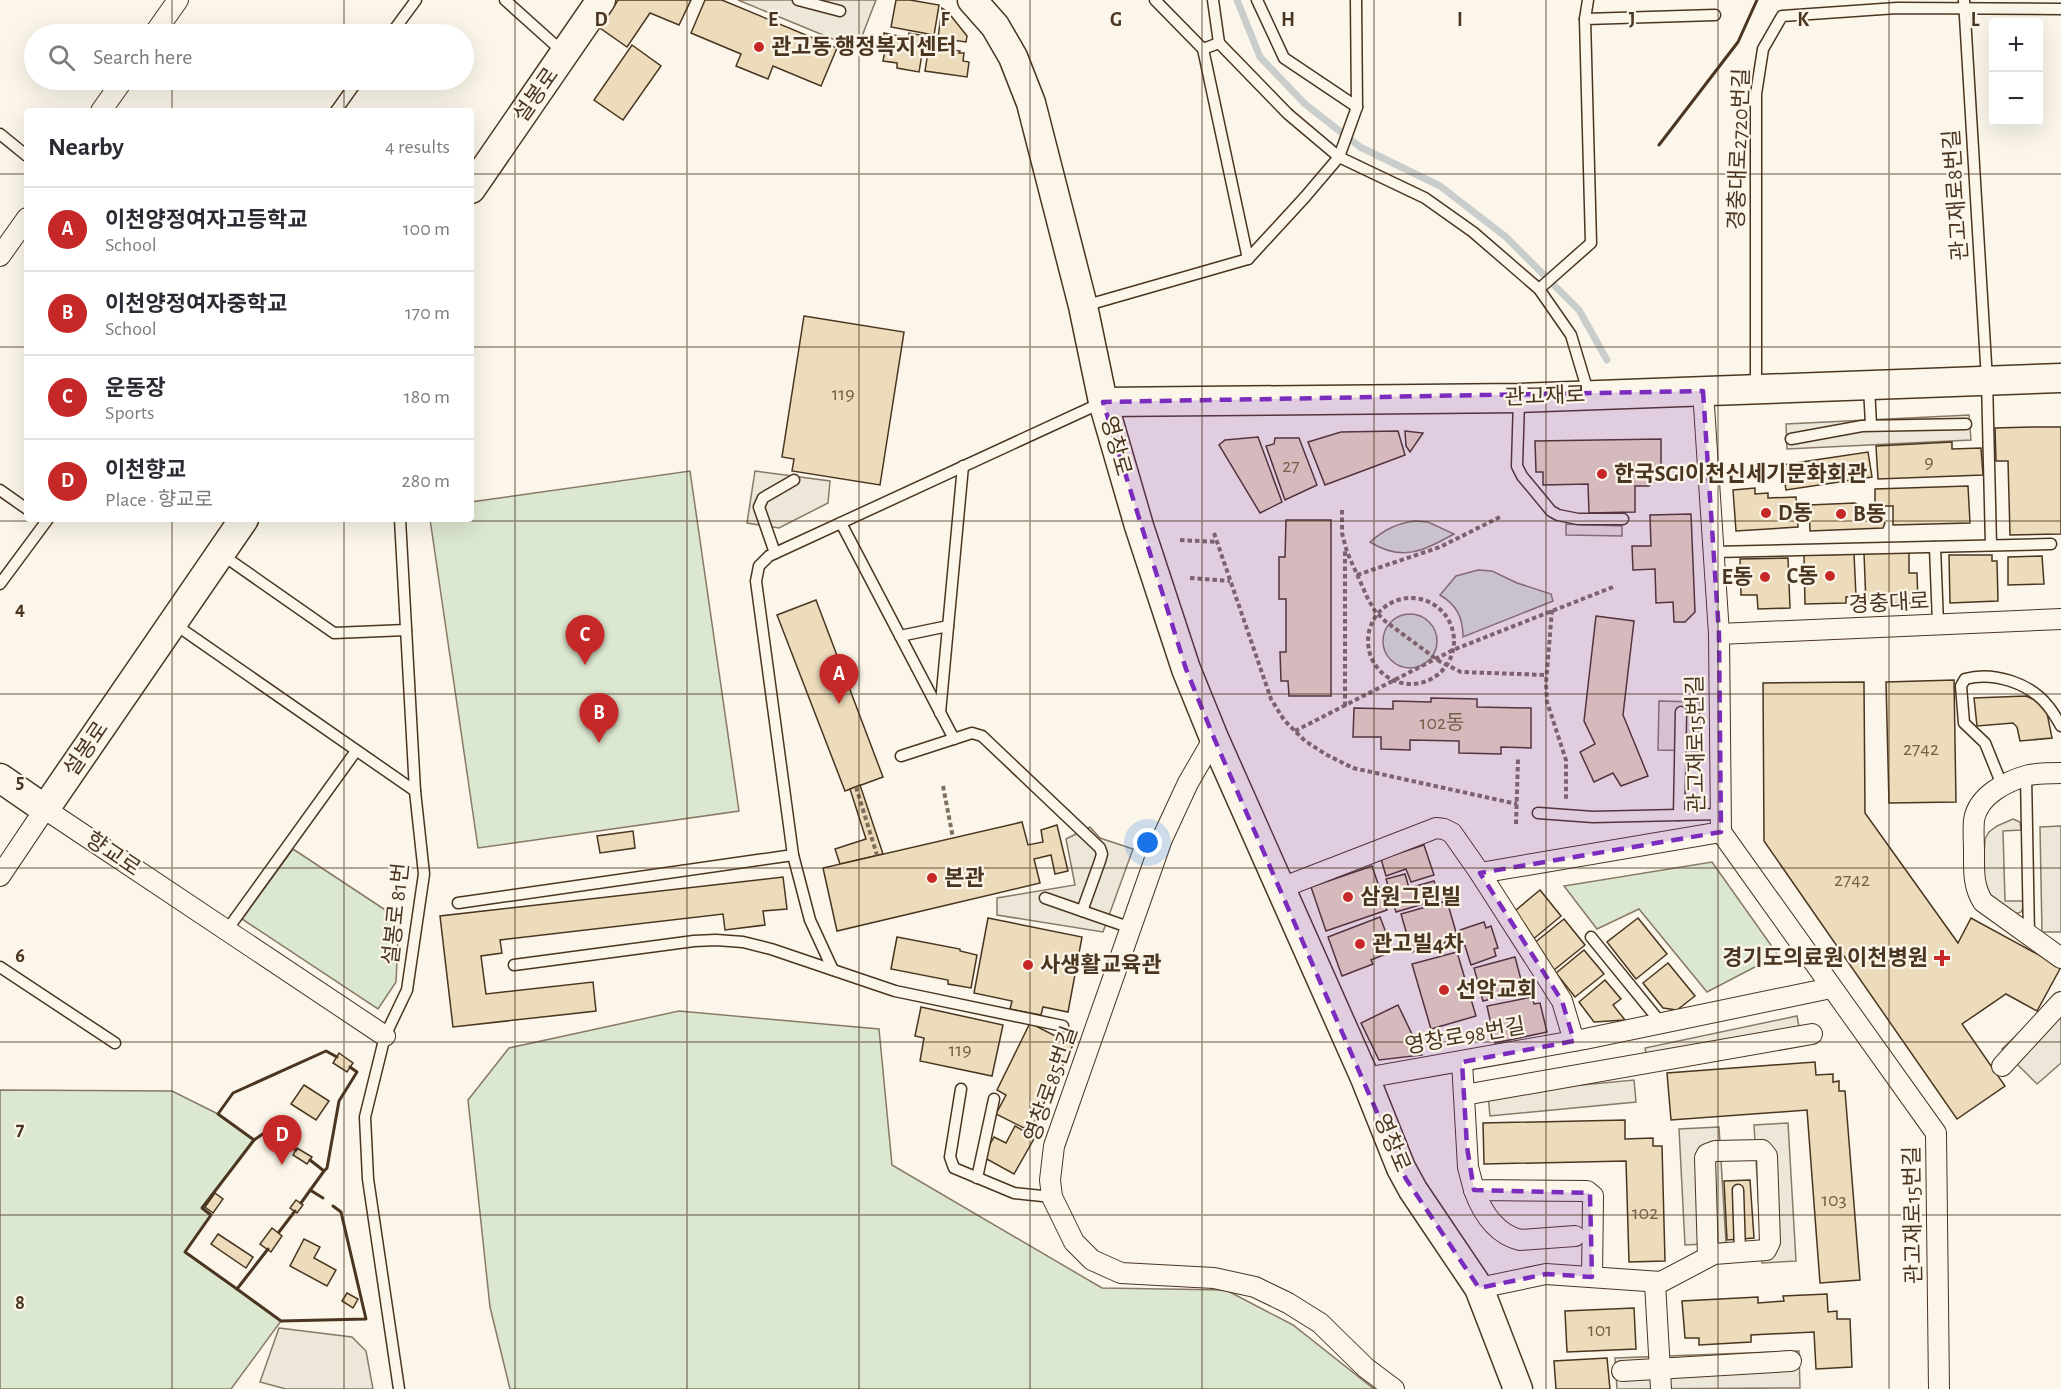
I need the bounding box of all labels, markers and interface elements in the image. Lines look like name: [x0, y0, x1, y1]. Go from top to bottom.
text: D: [594, 10, 608, 30]
text: E: [768, 10, 778, 30]
text: F: [940, 10, 950, 30]
text: G: [1110, 10, 1122, 30]
text: H: [1281, 10, 1295, 30]
text: I: [1457, 10, 1463, 30]
text: J: [1629, 10, 1635, 30]
text: K: [1797, 10, 1809, 30]
text: L: [1971, 10, 1980, 30]
map controls: [1989, 18, 2043, 126]
button: +: [1989, 18, 2043, 72]
search box: [24, 24, 474, 90]
place label: 관고동 행정복지센터: [771, 35, 956, 58]
marker: 관고동 행정복지센터: [752, 40, 766, 54]
icon: search: [45, 41, 78, 74]
text: Search here: [93, 46, 192, 68]
street label: 설봉로: [509, 63, 562, 126]
street label: 경충대로2720번길: [1724, 67, 1753, 230]
button: −: [1989, 72, 2043, 126]
street label: 관고재로8번길: [1939, 128, 1972, 262]
text: Nearby: [48, 134, 124, 160]
text: 4 results: [385, 137, 450, 157]
text: 이천양정여자고등학교: [105, 209, 307, 231]
text: A: [62, 219, 74, 239]
text: 100 m: [403, 219, 450, 239]
text: School: [105, 235, 157, 255]
text: 이천양정여자중학교: [105, 293, 287, 315]
text: B: [62, 303, 73, 323]
text: 170 m: [405, 303, 450, 323]
text: School: [105, 319, 157, 339]
text: 운동장: [105, 377, 166, 399]
street label: 관고재로: [1504, 383, 1586, 408]
house number: 119: [831, 384, 855, 404]
text: C: [62, 387, 73, 407]
text: 180 m: [404, 387, 450, 407]
text: Sports: [105, 403, 154, 423]
street label: 영창로: [1097, 414, 1136, 478]
house number: 9: [1924, 452, 1934, 472]
house number: 27: [1282, 456, 1300, 476]
text: 이천향교: [105, 459, 186, 481]
place label: 한국SGI이천신세기문화회관: [1614, 462, 1867, 485]
marker: 한국SGI이천신세기문화회관: [1595, 467, 1609, 481]
text: D: [61, 471, 74, 491]
text: 280 m: [402, 471, 450, 491]
text: Place · 향교로: [105, 490, 213, 510]
place label: D동: [1778, 502, 1813, 524]
place label: B동: [1853, 503, 1886, 525]
marker: D동: [1759, 506, 1773, 520]
marker: B동: [1834, 507, 1848, 521]
place label: C동: [1786, 565, 1818, 587]
place label: E동: [1722, 566, 1753, 588]
marker: C동: [1823, 569, 1837, 583]
marker: E동: [1758, 570, 1772, 584]
street label: 경충대로: [1848, 589, 1930, 616]
text: 4: [15, 599, 25, 619]
pin: C: [566, 616, 604, 665]
pin: A: [820, 654, 858, 704]
street label: 관고재로15번길: [1683, 675, 1708, 813]
pin: B: [580, 694, 618, 743]
house number: 102동: [1420, 713, 1464, 733]
street label: 설봉로: [59, 717, 112, 780]
house number: 2742: [1903, 739, 1939, 759]
text: 5: [16, 772, 24, 792]
street label: 향교로: [82, 827, 145, 880]
your location: [1133, 828, 1162, 857]
street label: 설봉로 81번: [379, 862, 412, 966]
place label: 본관: [944, 866, 984, 889]
house number: 2742: [1834, 870, 1870, 890]
marker: 본관: [925, 871, 939, 885]
place label: 삼원그린빌: [1360, 885, 1461, 908]
marker: 삼원그린빌: [1341, 890, 1355, 904]
place label: 관고빌4차: [1372, 932, 1464, 955]
marker: 관고빌4차: [1353, 937, 1367, 951]
text: 6: [15, 946, 25, 966]
place label: 경기도의료원 이천병원: [1722, 946, 1928, 969]
marker: 경기도의료원 이천병원: [1933, 949, 1951, 967]
place label: 사생활교육관: [1040, 953, 1161, 976]
marker: 사생활교육관: [1021, 958, 1035, 972]
place label: 선악교회: [1456, 978, 1537, 1001]
marker: 선악교회: [1437, 983, 1451, 997]
street label: 영창로98번길: [1403, 1014, 1527, 1057]
street label: 영창로85번길: [1020, 1023, 1081, 1145]
house number: 119: [948, 1040, 972, 1060]
street label: 영창로: [1370, 1110, 1415, 1175]
pin: D: [262, 1116, 302, 1165]
text: 7: [16, 1119, 25, 1139]
street label: 관고재로15번길: [1900, 1146, 1925, 1284]
house number: 103: [1821, 1190, 1847, 1210]
house number: 102: [1632, 1203, 1658, 1223]
text: 8: [15, 1293, 25, 1313]
house number: 101: [1588, 1320, 1612, 1340]

